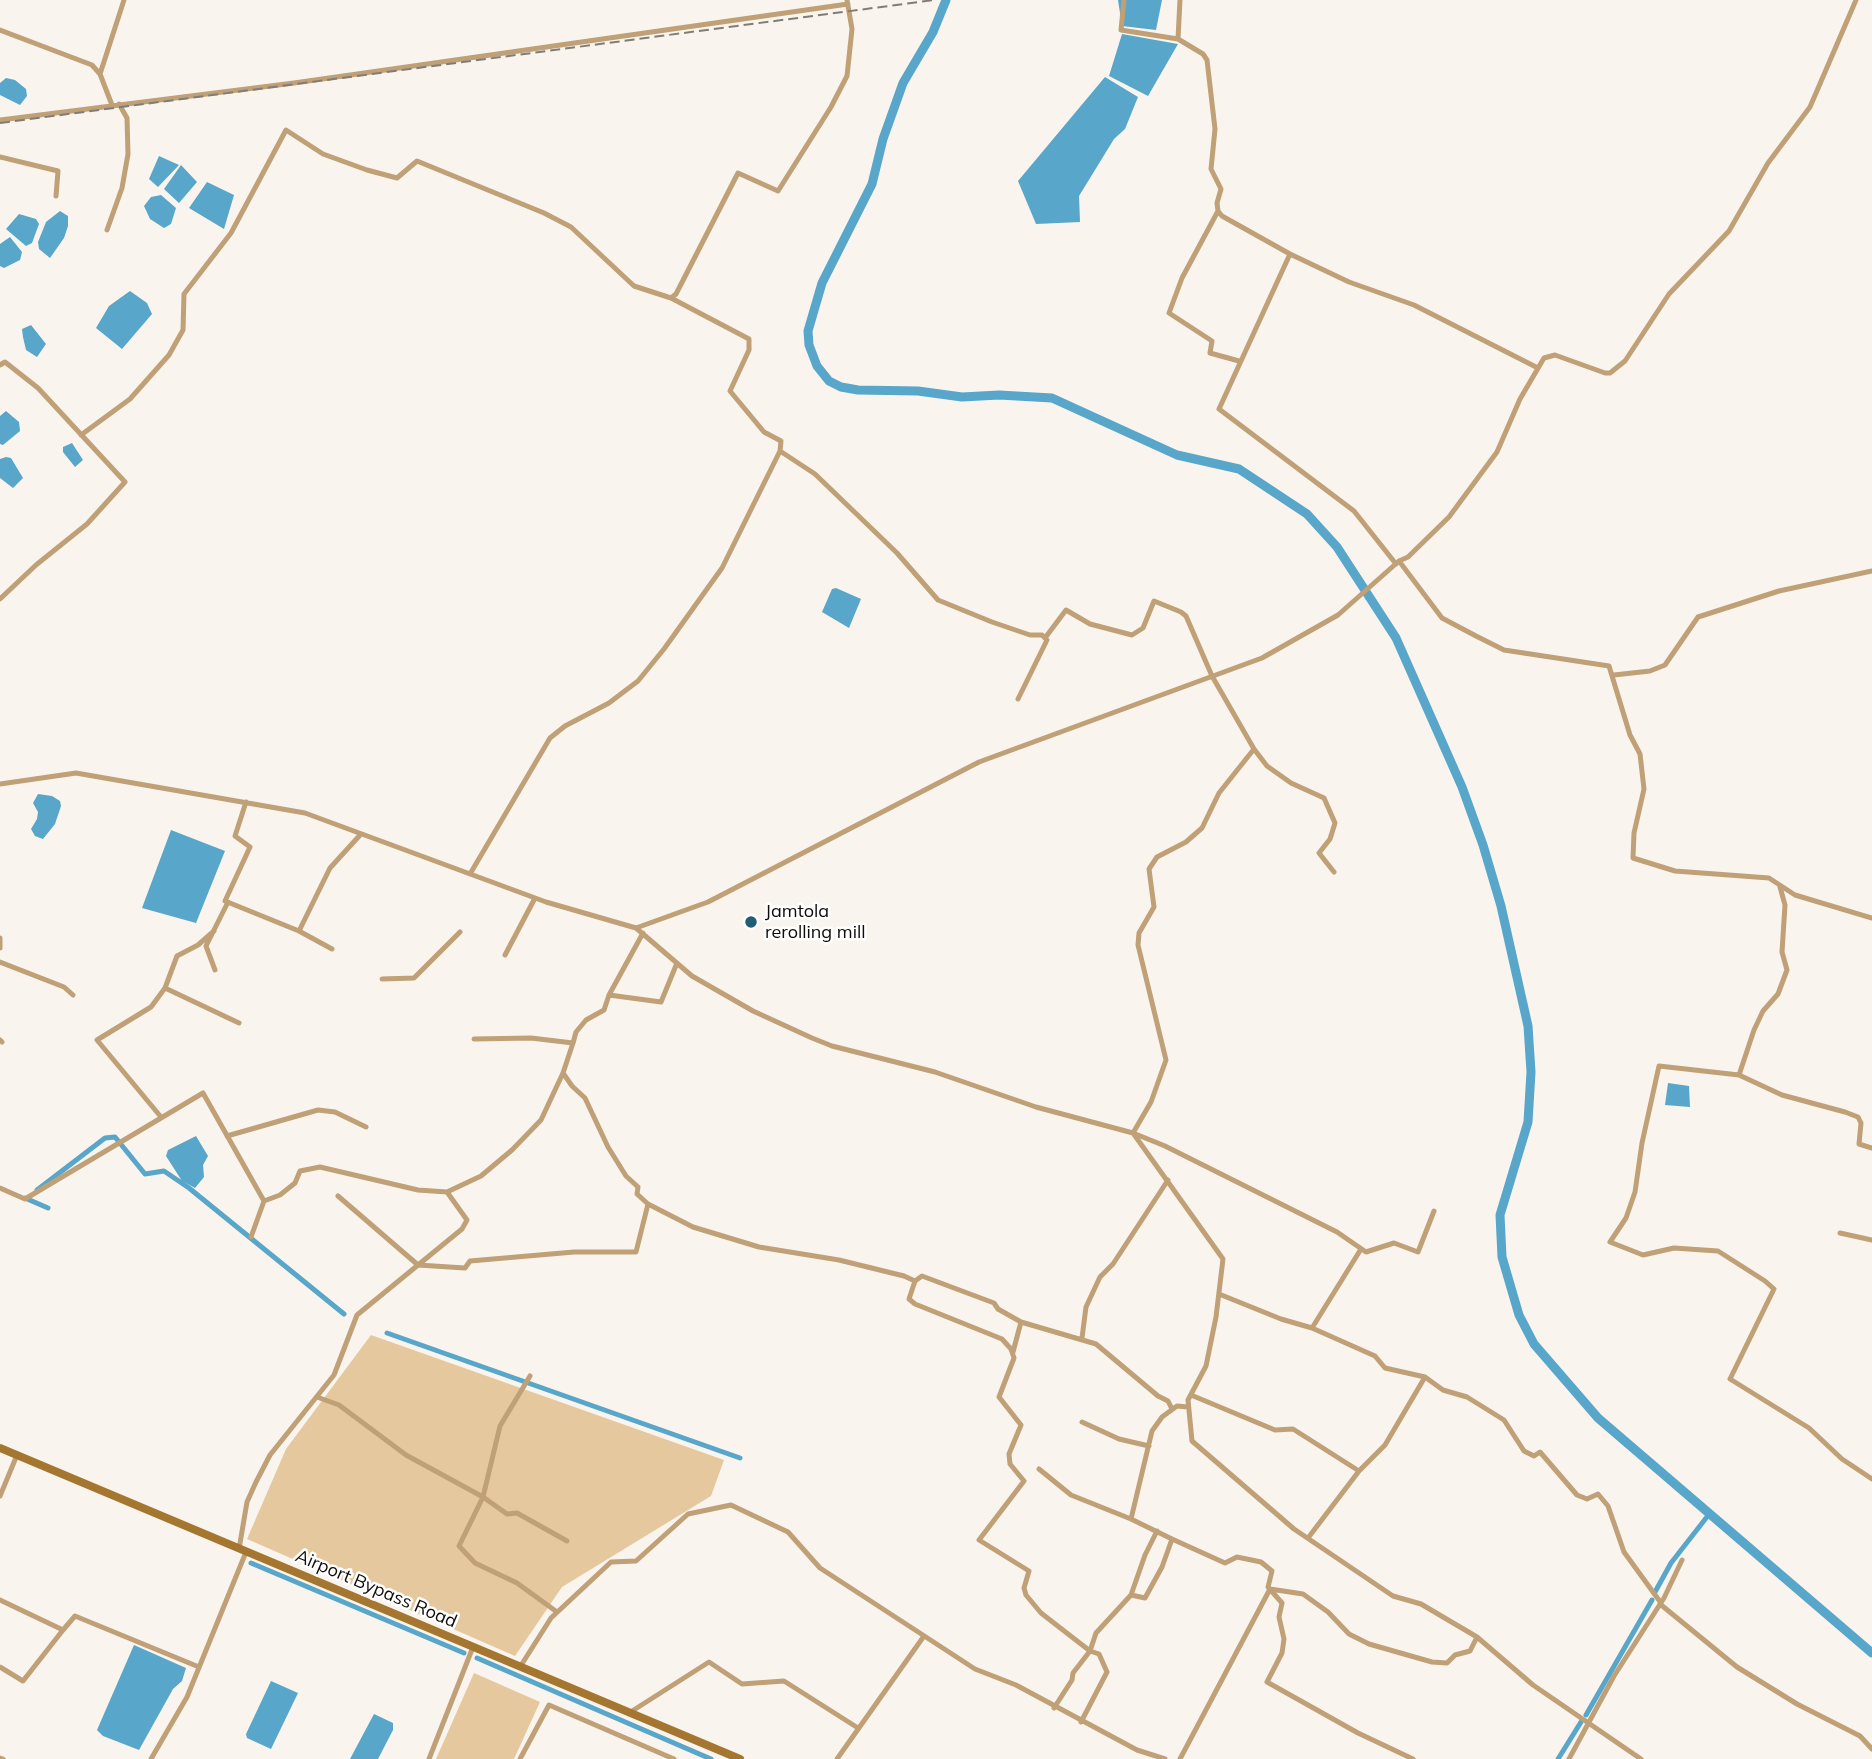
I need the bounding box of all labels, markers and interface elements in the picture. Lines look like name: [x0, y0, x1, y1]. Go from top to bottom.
place label: Jamtola rerolling mill: [765, 901, 866, 944]
marker: Jamtola rerolling mill: [743, 914, 759, 930]
street label: Airport Bypass Road: [292, 1545, 460, 1633]

